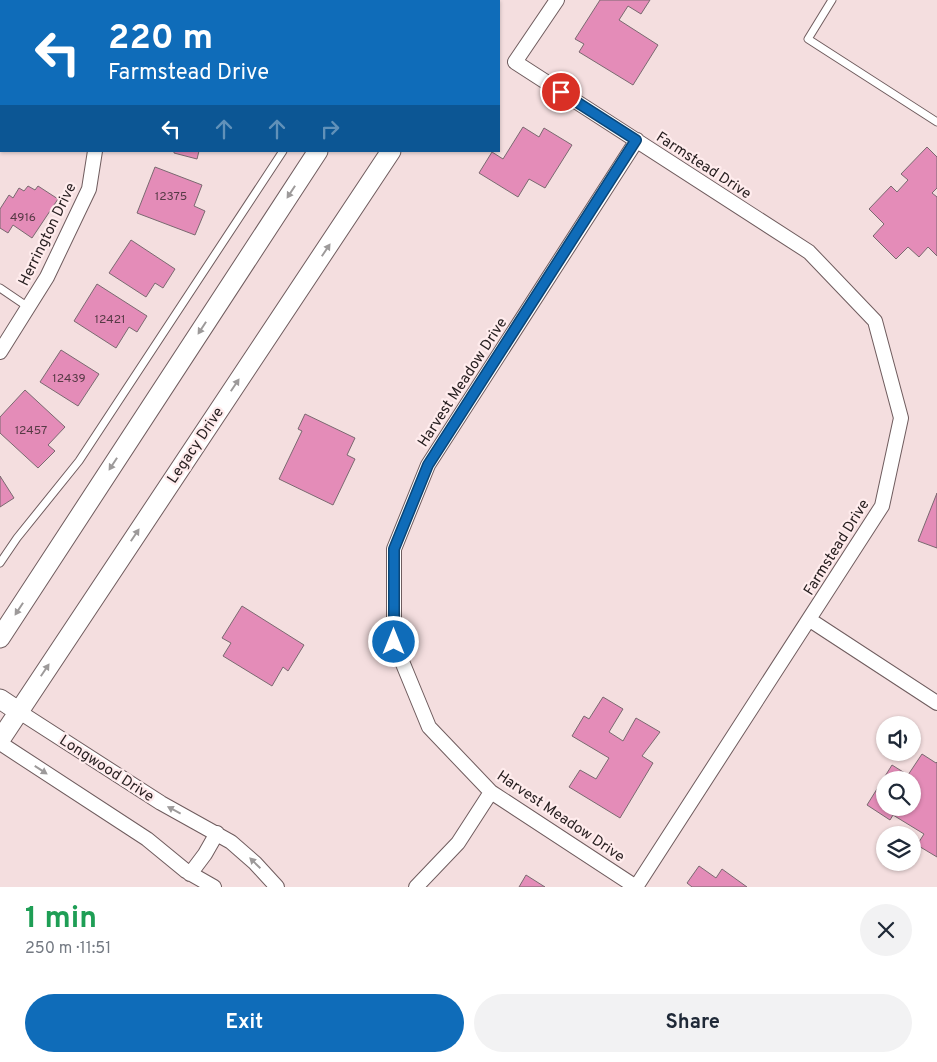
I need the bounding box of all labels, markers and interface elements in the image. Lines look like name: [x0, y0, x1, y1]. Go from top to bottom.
text: 220 m: [108, 17, 213, 61]
icon: left: [25, 20, 90, 85]
text: Farmstead Drive: [108, 60, 269, 87]
pin: [540, 71, 582, 113]
icon: arrive: [547, 78, 575, 106]
icon: left: [157, 115, 185, 143]
icon: ahead: [210, 115, 238, 143]
icon: ahead: [263, 115, 291, 143]
icon: right: [316, 115, 344, 143]
street label: Farmstead Drive: [652, 128, 754, 204]
street label: Herrington Drive: [15, 180, 82, 289]
one-way arrow: [286, 185, 296, 199]
house number: 12375: [155, 189, 187, 205]
house number: 4916: [10, 210, 36, 226]
one-way arrow: [321, 243, 331, 257]
house number: 12421: [95, 312, 125, 328]
street label: Harvest Meadow Drive: [414, 315, 512, 451]
one-way arrow: [198, 321, 207, 335]
house number: 12439: [52, 371, 86, 387]
one-way arrow: [231, 379, 240, 392]
street label: Legacy Drive: [164, 404, 229, 488]
house number: 12457: [15, 423, 47, 439]
one-way arrow: [109, 458, 118, 471]
street label: Farmstead Drive: [800, 496, 874, 599]
one-way arrow: [131, 528, 140, 542]
one-way arrow: [14, 603, 24, 616]
position arrow: [367, 615, 419, 667]
one-way arrow: [40, 663, 50, 677]
map controls: [876, 716, 921, 871]
button: sound: [876, 716, 921, 761]
street label: Longwood Drive: [55, 732, 157, 807]
one-way arrow: [34, 765, 47, 775]
street label: Harvest Meadow Drive: [493, 767, 628, 867]
button: search: [876, 771, 921, 816]
one-way arrow: [166, 806, 181, 814]
button: layers: [876, 826, 921, 871]
one-way arrow: [249, 857, 261, 869]
text: 1 min: [25, 901, 97, 938]
button: close: [860, 904, 912, 956]
text: 250 m · 11:51: [25, 939, 111, 959]
button: Exit: [25, 994, 464, 1052]
button: Share: [474, 994, 912, 1052]

